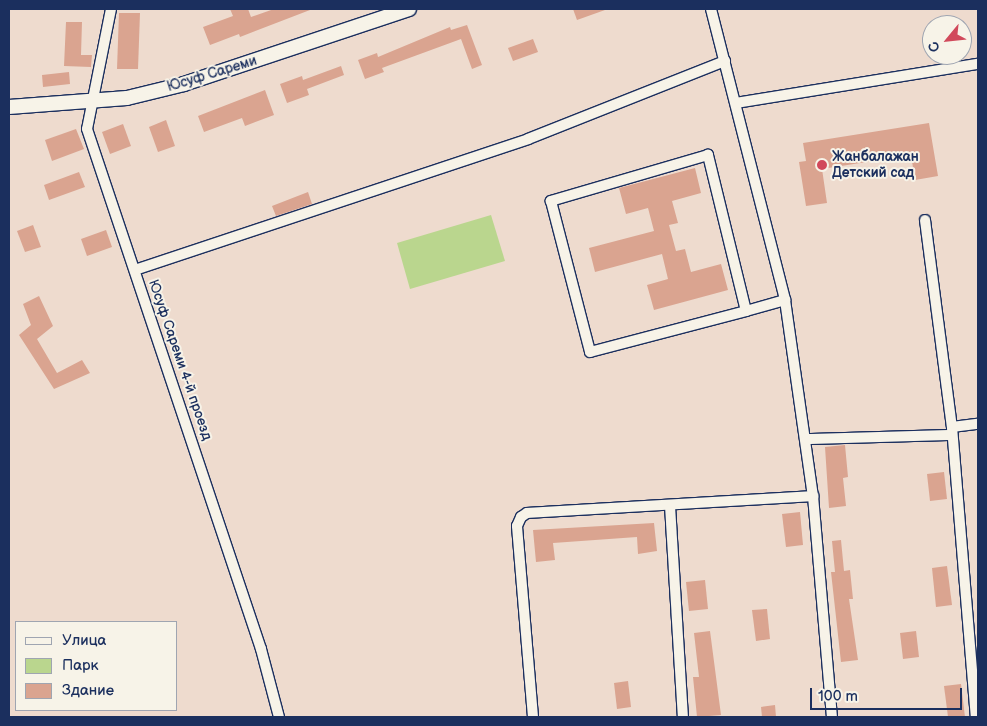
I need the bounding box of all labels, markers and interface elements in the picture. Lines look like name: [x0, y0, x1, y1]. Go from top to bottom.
north arrow: [922, 15, 972, 65]
text: С: [924, 39, 944, 55]
street label: Юсуф Сареми: [165, 52, 259, 96]
place label: Жанбалажан Детский сад: [832, 149, 919, 182]
marker: Жанбалажан Детский сад: [816, 159, 828, 171]
street label: Юсуф Сареми 4-й проезд: [145, 278, 215, 442]
legend: [15, 621, 178, 711]
text: Улица: [62, 631, 106, 650]
text: Парк: [62, 656, 99, 675]
scale bar: [812, 678, 964, 710]
text: Здание: [62, 681, 114, 700]
text: 100 m: [818, 687, 858, 706]

